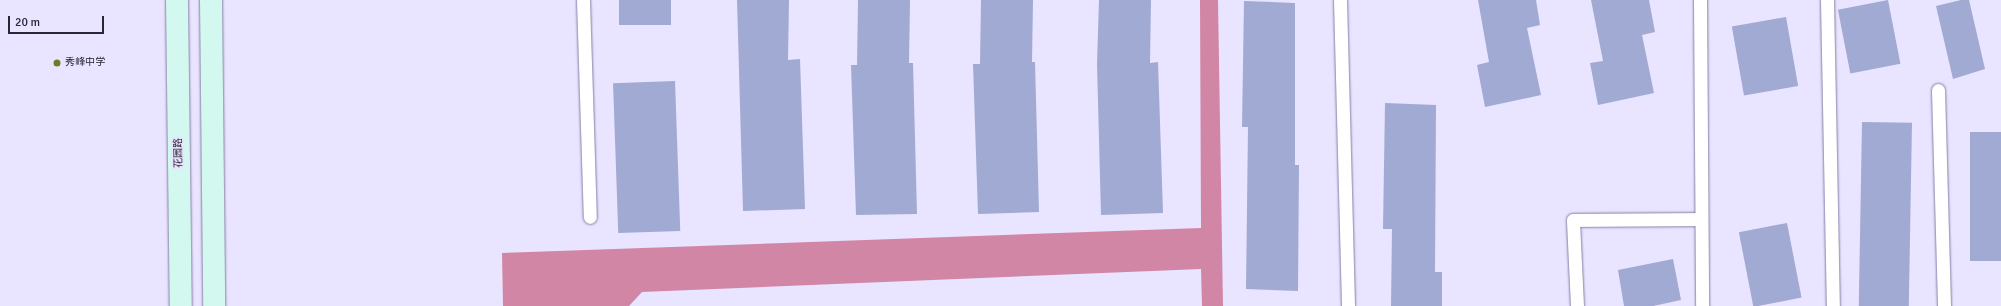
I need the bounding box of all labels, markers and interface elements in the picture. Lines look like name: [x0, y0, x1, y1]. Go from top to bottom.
scale bar: [10, 8, 106, 34]
text: 20 m: [15, 15, 40, 30]
place label: 秀峰中学: [65, 57, 105, 69]
marker: 秀峰中学: [52, 58, 62, 68]
street label: 花园路: [173, 138, 185, 168]

